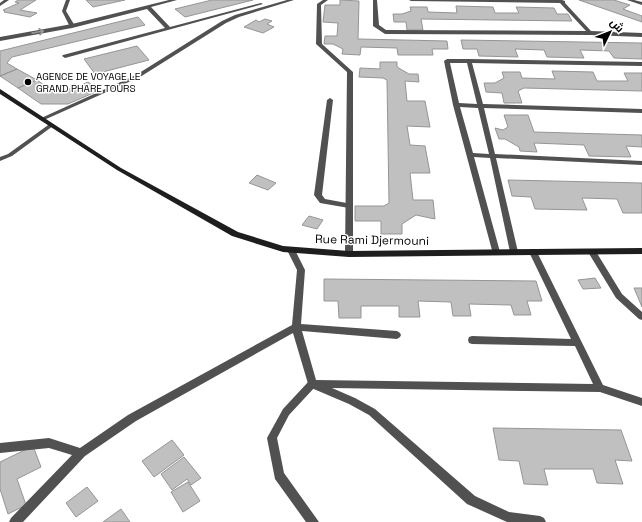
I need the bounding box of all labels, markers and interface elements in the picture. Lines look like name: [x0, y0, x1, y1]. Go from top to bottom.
north arrow: [590, 12, 630, 52]
text: ش: [607, 15, 627, 35]
one-way arrow: [31, 28, 44, 36]
place label: AGENCE DE VOYAGE LE GRAND PHARE TOURS: [36, 70, 141, 95]
marker: AGENCE DE VOYAGE LE GRAND PHARE TOURS: [23, 77, 33, 87]
street label: Rue Rami Djermouni: [315, 231, 429, 249]

